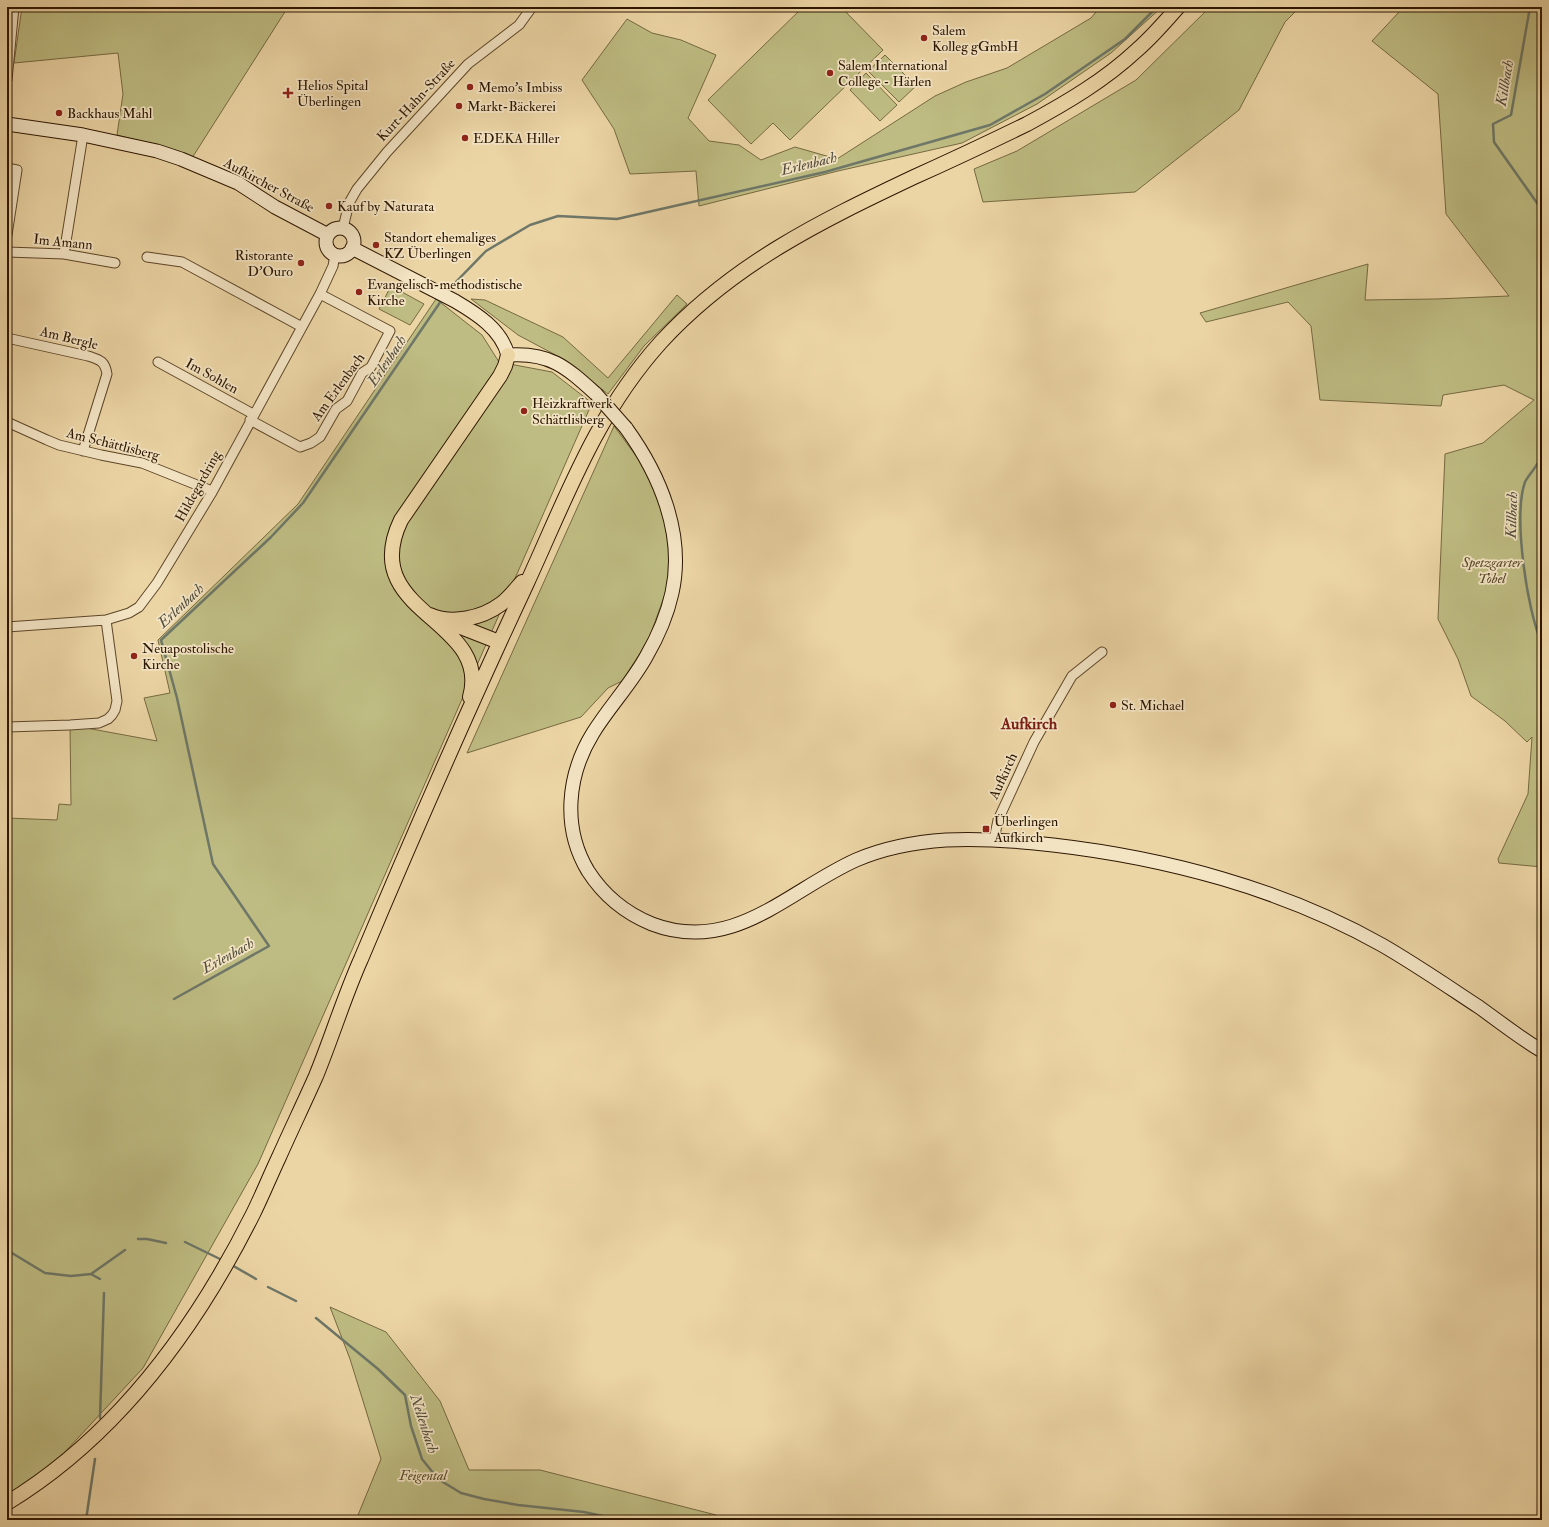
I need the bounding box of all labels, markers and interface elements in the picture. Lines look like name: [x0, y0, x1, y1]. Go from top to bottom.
place label: Salem Kolleg gGmbH: [932, 22, 1019, 55]
marker: Salem Kolleg gGmbH: [919, 33, 929, 43]
street label: Kurt-Hahn-Straße: [373, 55, 459, 145]
place label: Salem International College - Härlen: [838, 57, 948, 90]
water label: Killbach: [1491, 58, 1518, 109]
marker: Salem International College - Härlen: [825, 68, 835, 78]
place label: Helios Spital Überlingen: [297, 77, 369, 110]
place label: Memo's Imbiss: [478, 79, 563, 96]
marker: Memo's Imbiss: [465, 82, 475, 92]
marker: Helios Spital Überlingen: [282, 87, 294, 99]
place label: Markt-Bäckerei: [467, 98, 556, 115]
marker: Markt-Bäckerei: [454, 101, 464, 111]
place label: Backhaus Mahl: [67, 105, 153, 122]
marker: Backhaus Mahl: [54, 108, 64, 118]
place label: EDEKA Hiller: [473, 130, 560, 147]
marker: EDEKA Hiller: [460, 133, 470, 143]
water label: Erlenbach: [778, 148, 839, 180]
street label: Aufkircher Straße: [220, 154, 317, 216]
place label: Kauf by Naturata: [337, 198, 434, 216]
marker: Kauf by Naturata: [324, 201, 334, 211]
place label: Standort ehemaliges KZ Überlingen: [384, 229, 496, 262]
street label: Im Amann: [33, 230, 93, 254]
marker: Standort ehemaliges KZ Überlingen: [371, 240, 381, 250]
place label: Ristorante D'Ouro: [235, 247, 293, 280]
marker: Ristorante D'Ouro: [296, 258, 306, 268]
place label: Evangelisch-methodistische Kirche: [367, 276, 522, 309]
marker: Evangelisch-methodistische Kirche: [354, 287, 364, 297]
street label: Am Bergle: [37, 322, 100, 353]
water label: Erlenbach: [363, 332, 411, 391]
street label: Am Erlenbach: [307, 349, 369, 425]
street label: Im Sohlen: [183, 355, 241, 397]
place label: Heizkraftwerk Schättlisberg: [532, 395, 613, 428]
marker: Heizkraftwerk Schättlisberg: [519, 406, 529, 416]
street label: Am Schättlisberg: [64, 424, 162, 464]
street label: Hildegardring: [171, 446, 225, 525]
water label: Killbach: [1502, 491, 1522, 540]
park label: Spetzgarter Tobel: [1461, 554, 1523, 587]
water label: Erlenbach: [153, 579, 209, 633]
place label: Neuapostolische Kirche: [142, 640, 234, 673]
marker: Neuapostolische Kirche: [129, 651, 139, 661]
place label: St. Michael: [1121, 697, 1185, 714]
marker: St. Michael: [1108, 700, 1118, 710]
district label: Aufkirch: [1000, 714, 1058, 734]
street label: Aufkirch: [984, 750, 1021, 803]
place label: Überlingen Aufkirch: [993, 813, 1058, 846]
marker: Überlingen Aufkirch: [981, 824, 991, 834]
water label: Erlenbach: [197, 934, 258, 979]
water label: Nellenbach: [405, 1391, 443, 1456]
park label: Feigental: [398, 1467, 449, 1484]

